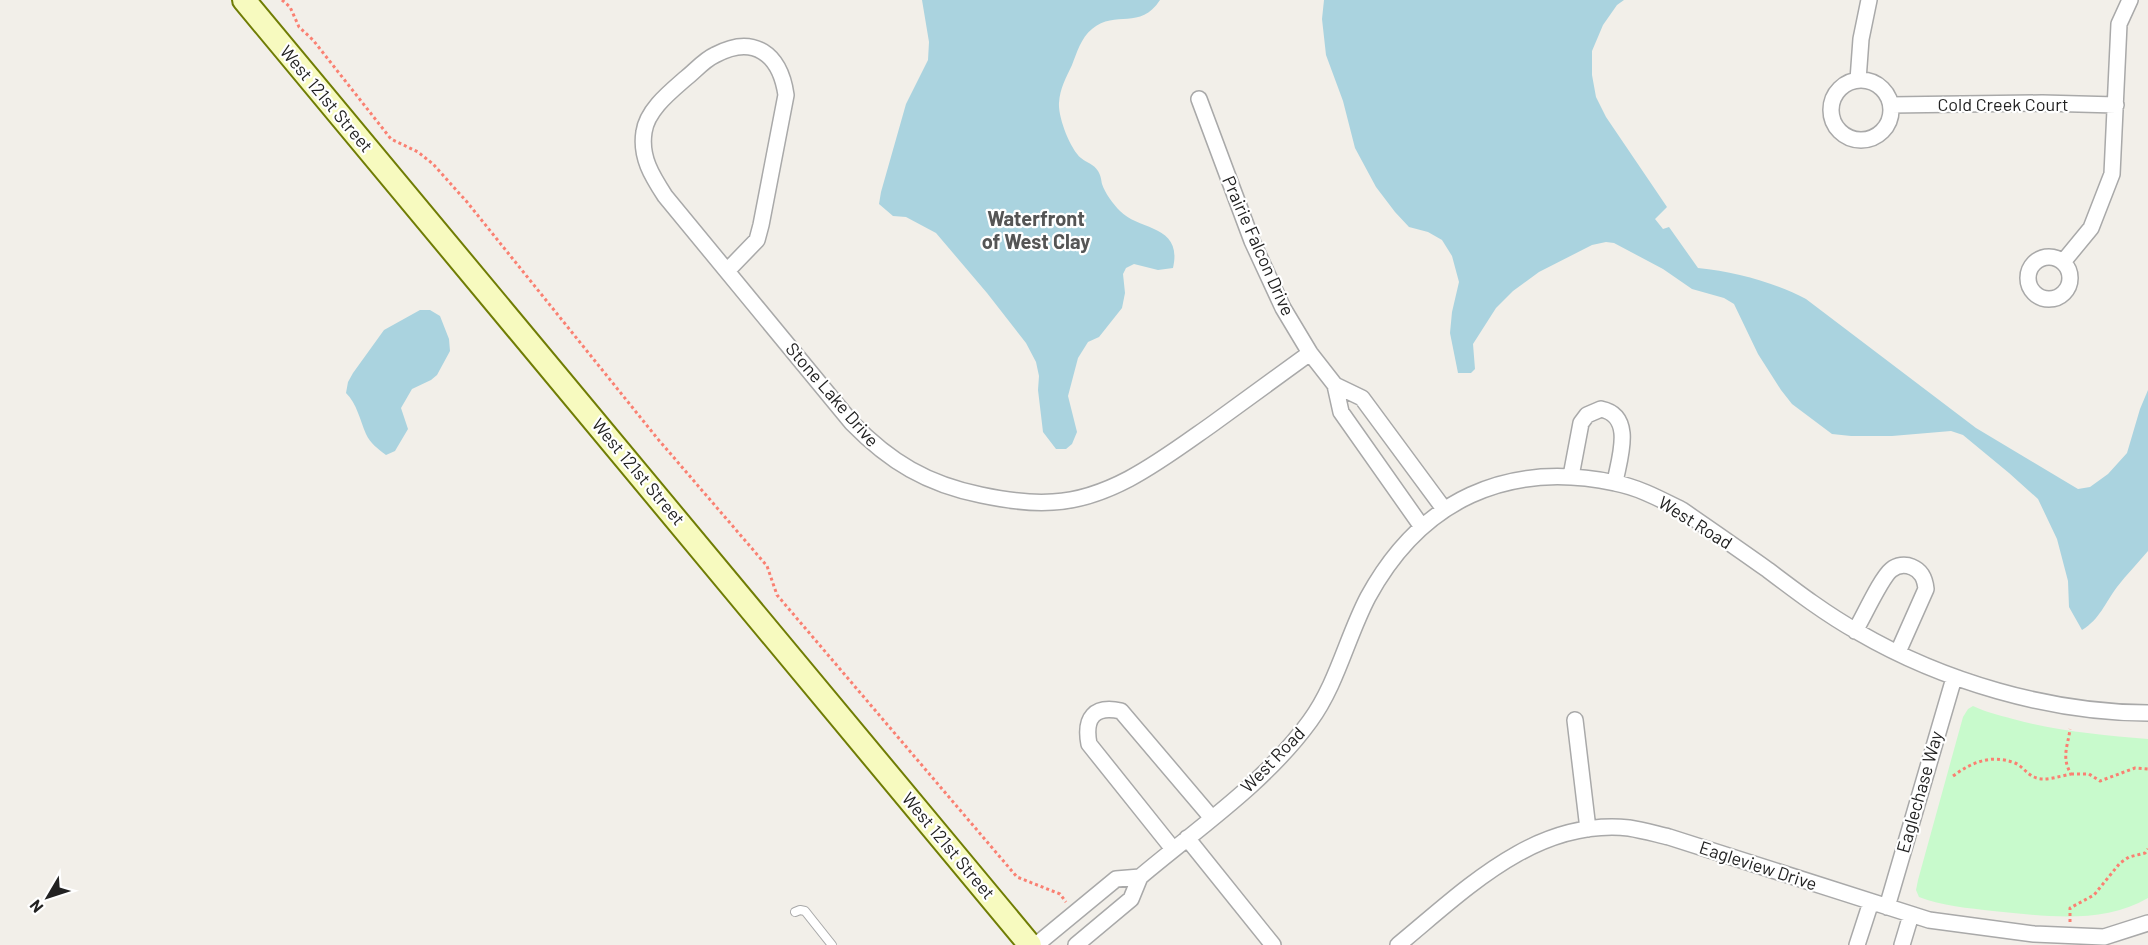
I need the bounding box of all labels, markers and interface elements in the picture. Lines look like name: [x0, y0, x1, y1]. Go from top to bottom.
street label: West 121st Street: [276, 40, 378, 156]
street label: Cold Creek Court: [1937, 93, 2069, 115]
street label: Prairie Falcon Drive: [1218, 172, 1300, 319]
district label: Waterfront of West Clay: [982, 206, 1090, 253]
street label: Stone Lake Drive: [782, 338, 884, 451]
street label: West 121st Street: [588, 413, 690, 529]
street label: West Road: [1655, 491, 1737, 553]
street label: West Road: [1236, 722, 1309, 797]
street label: Eaglechase Way: [1891, 728, 1947, 855]
street label: West 121st Street: [898, 787, 1000, 903]
street label: Eagleview Drive: [1697, 836, 1820, 894]
north arrow: [18, 867, 78, 927]
text: N: [25, 897, 47, 917]

